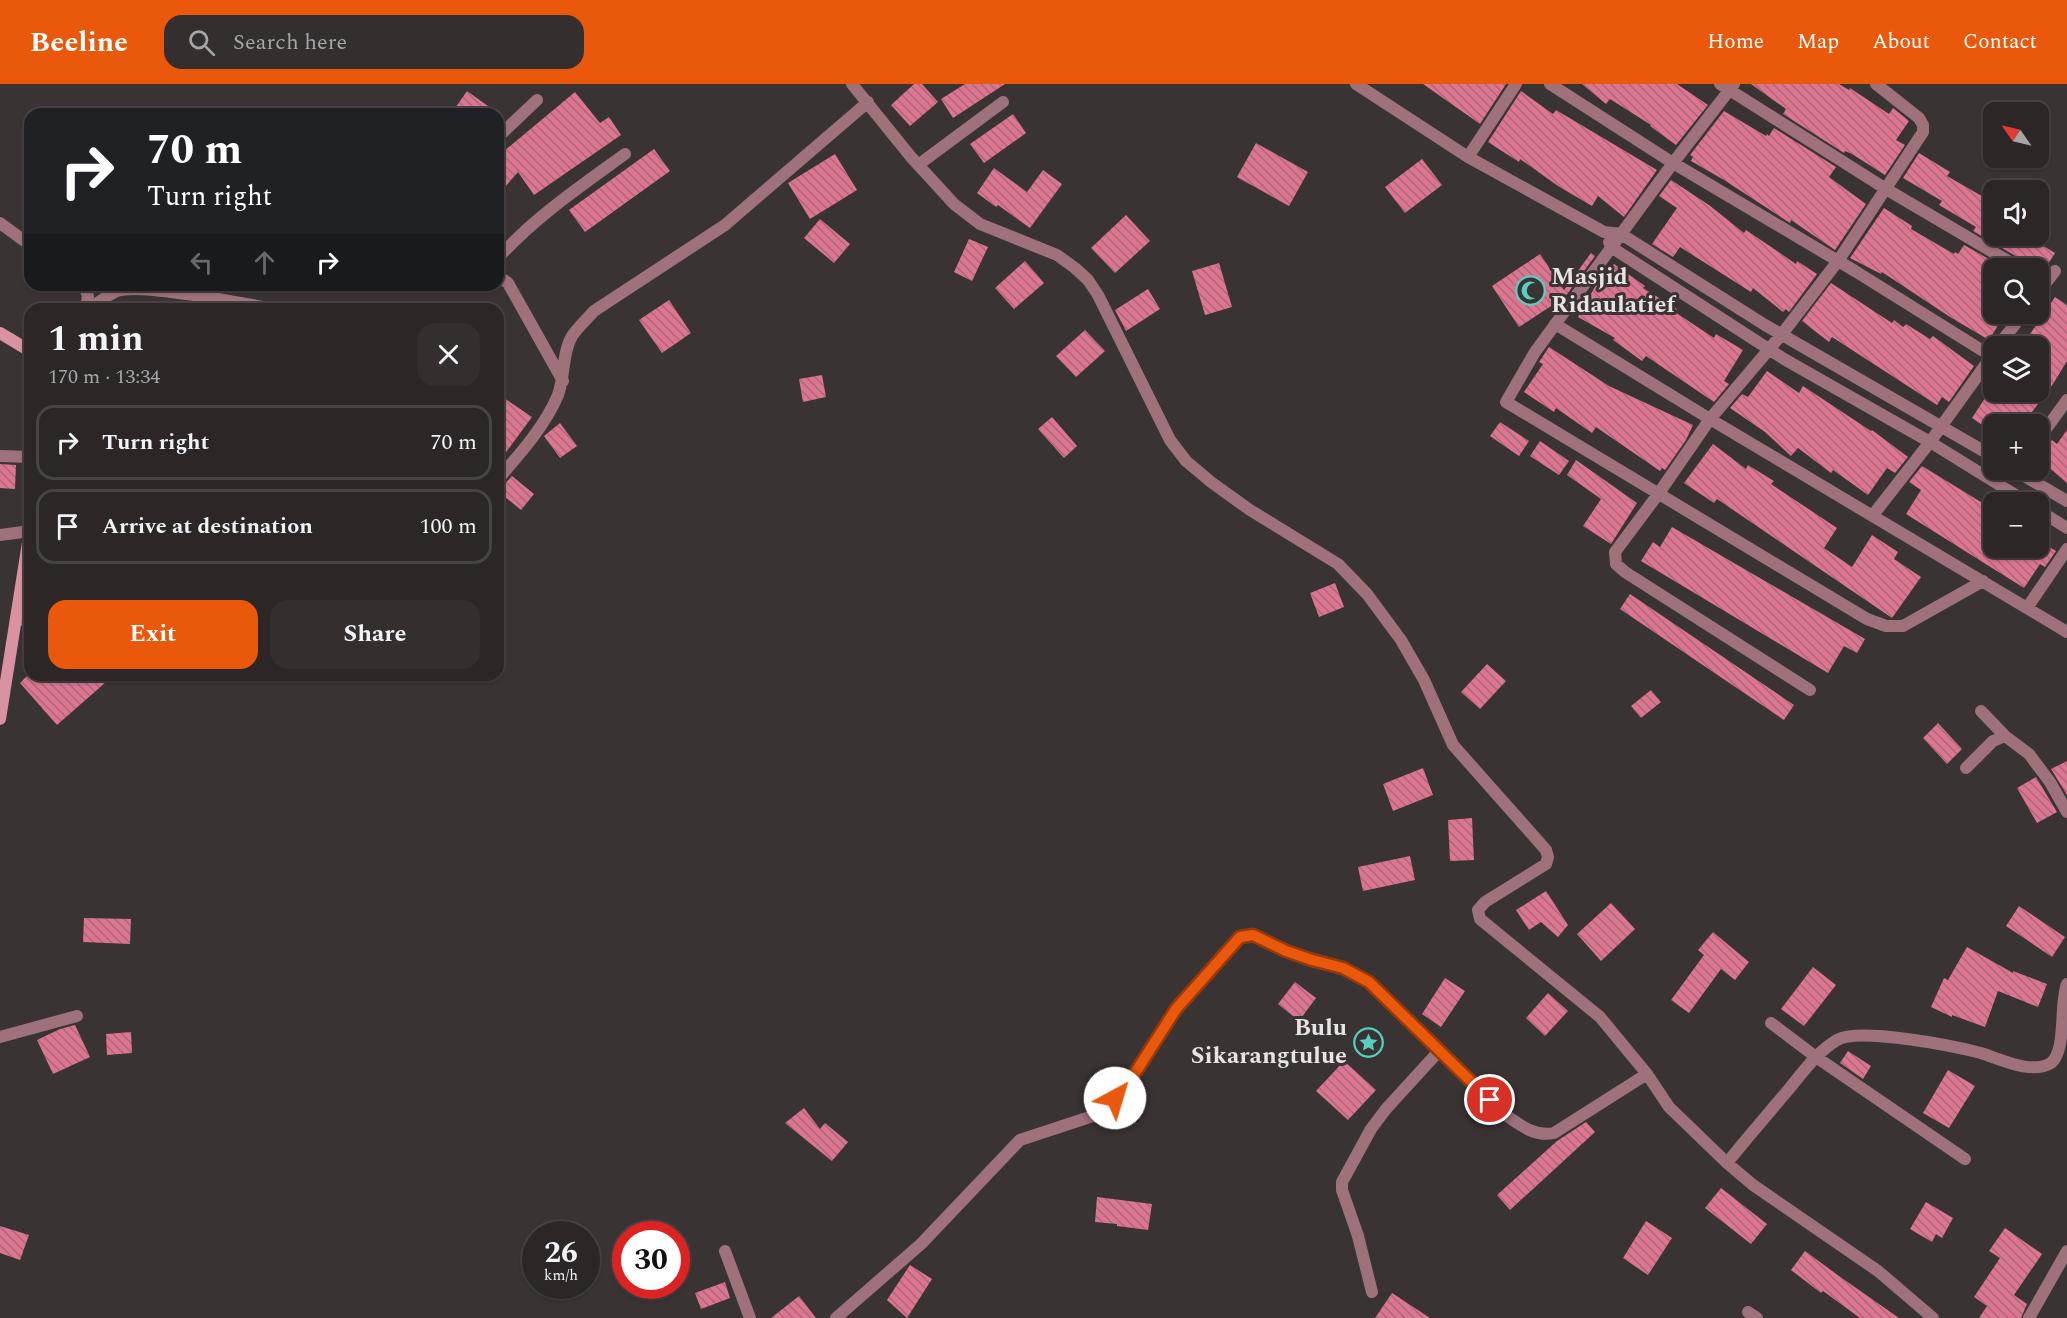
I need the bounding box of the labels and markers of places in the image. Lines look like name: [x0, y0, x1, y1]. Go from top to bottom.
place label: Masjid Ridaulatief: [1551, 259, 1677, 323]
mosque icon: Masjid Ridaulatief: [1514, 275, 1546, 307]
place label: Bulu Sikarangtulue: [1191, 1010, 1347, 1074]
place icon: Bulu Sikarangtulue: [1352, 1026, 1384, 1058]
pin: [1464, 1074, 1515, 1125]

